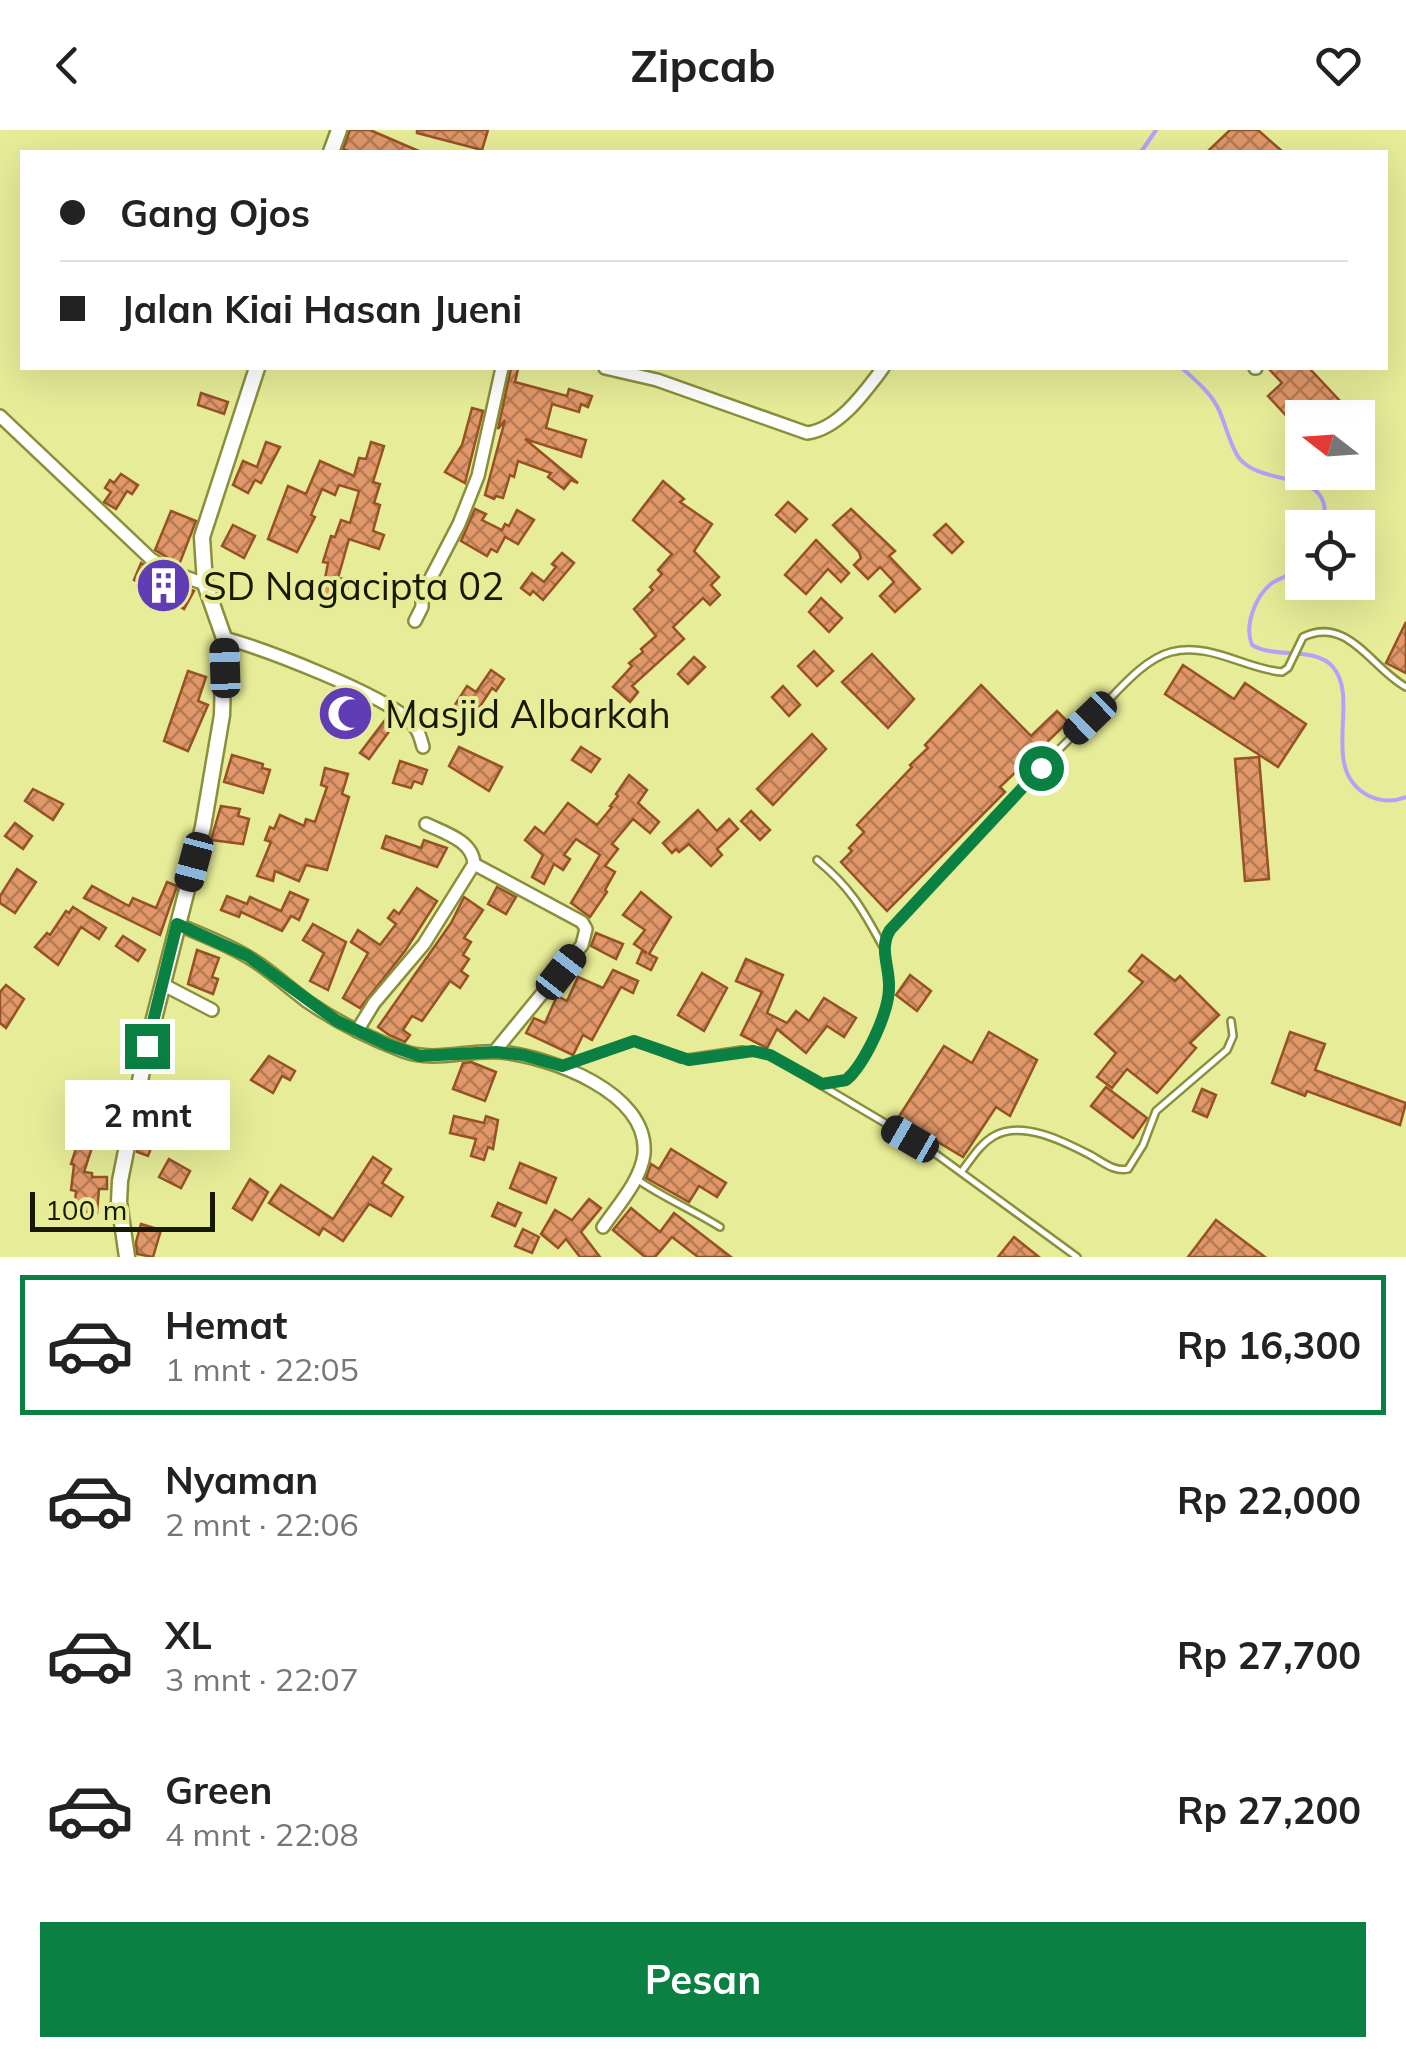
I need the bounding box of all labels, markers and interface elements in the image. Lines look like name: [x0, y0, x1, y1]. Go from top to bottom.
text: Zipcab: [630, 37, 776, 93]
icon: back: [40, 38, 95, 93]
icon: heart: [1311, 38, 1366, 93]
text: Gang Ojos: [120, 189, 310, 237]
text: Jalan Kiai Hasan Jueni: [120, 285, 522, 333]
north arrow: [1285, 400, 1375, 490]
map controls: [1285, 400, 1375, 600]
button: locate: [1285, 510, 1375, 600]
building icon: SD Nagacipta 02: [134, 556, 194, 616]
place label: SD Nagacipta 02: [203, 562, 504, 610]
car: [209, 637, 241, 699]
mosque icon: Masjid Albarkah: [316, 684, 376, 744]
car: [1058, 686, 1122, 750]
place label: Masjid Albarkah: [385, 690, 671, 738]
route start: [1019, 746, 1064, 791]
car: [172, 829, 216, 895]
car: [531, 939, 591, 1005]
route end: [125, 1024, 170, 1069]
callout: 2 mnt: [64, 1081, 230, 1151]
text: 2 mnt: [103, 1095, 192, 1135]
car: [877, 1111, 943, 1167]
scale bar: [30, 1187, 215, 1232]
text: 100 m: [45, 1192, 127, 1227]
icon: car: [45, 1300, 135, 1390]
text: Hemat: [165, 1301, 287, 1349]
text: Rp 16,300: [1177, 1321, 1361, 1369]
text: 1 mnt · 22:05: [165, 1349, 359, 1389]
icon: car: [45, 1455, 135, 1545]
text: Nyaman: [165, 1456, 318, 1504]
text: Rp 22,000: [1177, 1476, 1361, 1524]
text: 2 mnt · 22:06: [165, 1504, 359, 1544]
icon: car: [45, 1610, 135, 1700]
text: XL: [165, 1611, 212, 1659]
text: Rp 27,700: [1177, 1631, 1361, 1679]
text: 3 mnt · 22:07: [165, 1659, 359, 1699]
icon: car: [45, 1765, 135, 1855]
text: Green: [165, 1766, 272, 1814]
text: Rp 27,200: [1177, 1786, 1361, 1834]
text: 4 mnt · 22:08: [165, 1814, 359, 1854]
button: Pesan: [40, 1922, 1366, 2037]

